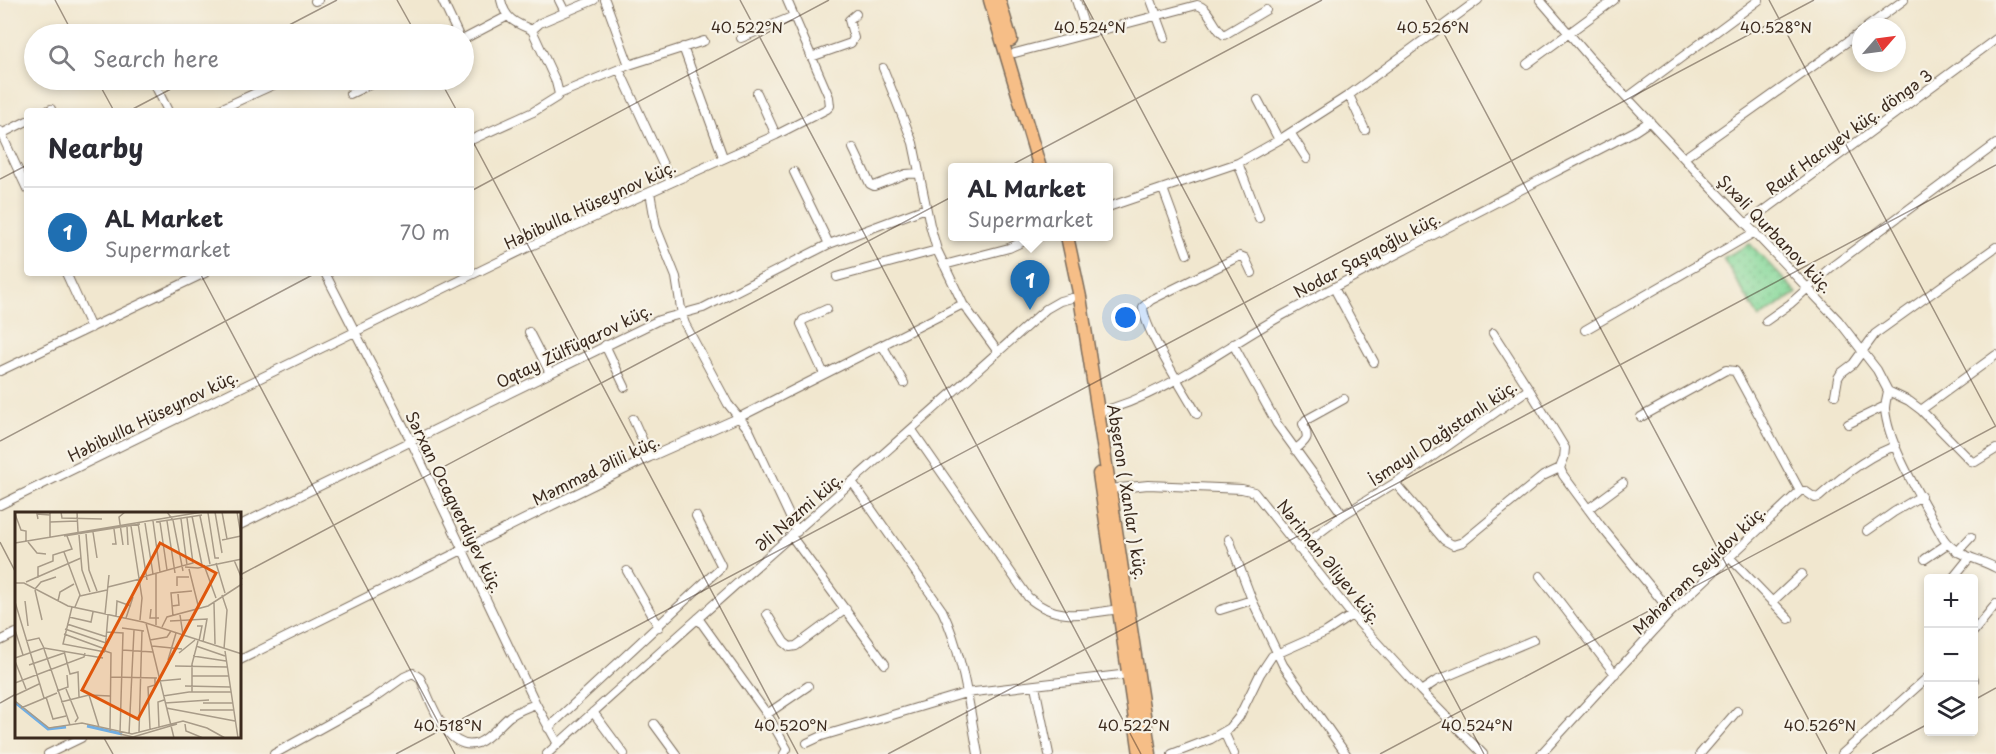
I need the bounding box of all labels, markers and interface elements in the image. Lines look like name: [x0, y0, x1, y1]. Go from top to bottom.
text: 40.522°N: [711, 15, 783, 38]
text: 40.524°N: [1054, 15, 1126, 38]
text: 40.526°N: [1397, 15, 1469, 38]
text: 40.528°N: [1740, 15, 1812, 38]
north arrow: [1852, 18, 1906, 72]
search box: [24, 24, 474, 90]
icon: search: [45, 41, 78, 74]
text: Search here: [93, 41, 219, 74]
street label: Rauf Hacıyev küç. döngə 3: [1760, 62, 1937, 200]
text: Nearby: [48, 128, 143, 167]
street label: Həbibulla Hüseynov küç.: [500, 154, 679, 254]
popup: [948, 163, 1113, 241]
street label: Şıxəli Qurbanov küç.: [1713, 169, 1839, 298]
text: AL Market: [968, 171, 1086, 204]
text: AL Market: [105, 201, 223, 234]
text: Supermarket: [968, 204, 1093, 234]
street label: Nodar Şaşıqoğlu küç.: [1289, 205, 1444, 303]
text: 1: [63, 217, 72, 247]
text: 70 m: [400, 217, 450, 247]
text: Supermarket: [105, 234, 231, 264]
pin: 1: [1010, 260, 1050, 310]
street label: Oqtay Zülfüqarov küç.: [492, 297, 655, 393]
your location: [1111, 303, 1140, 332]
street label: Həbibulla Hüseynov küç.: [63, 363, 242, 467]
street label: İsmayıl Dağıstanlı küç.: [1363, 373, 1521, 491]
street label: Abşeron ( Xanlar ) küç.: [1102, 402, 1154, 581]
street label: Sərxan Ocaqverdiyev küç.: [400, 406, 510, 597]
street label: Məmməd Əlili küç.: [528, 428, 663, 510]
street label: Əli Nəzmi küç.: [749, 466, 847, 556]
street label: Nəriman Əliyev küç.: [1272, 494, 1388, 629]
street label: Məhərrəm Seyidov küç.: [1626, 499, 1770, 639]
inset map: [15, 512, 242, 739]
map controls: [1924, 574, 1978, 736]
button: +: [1924, 574, 1978, 628]
button: −: [1924, 628, 1978, 682]
button: layers: [1924, 682, 1978, 736]
text: 40.518°N: [414, 713, 482, 736]
text: 40.520°N: [754, 713, 828, 736]
text: 40.522°N: [1098, 713, 1170, 736]
text: 40.524°N: [1441, 713, 1513, 736]
text: 40.526°N: [1784, 713, 1856, 736]

